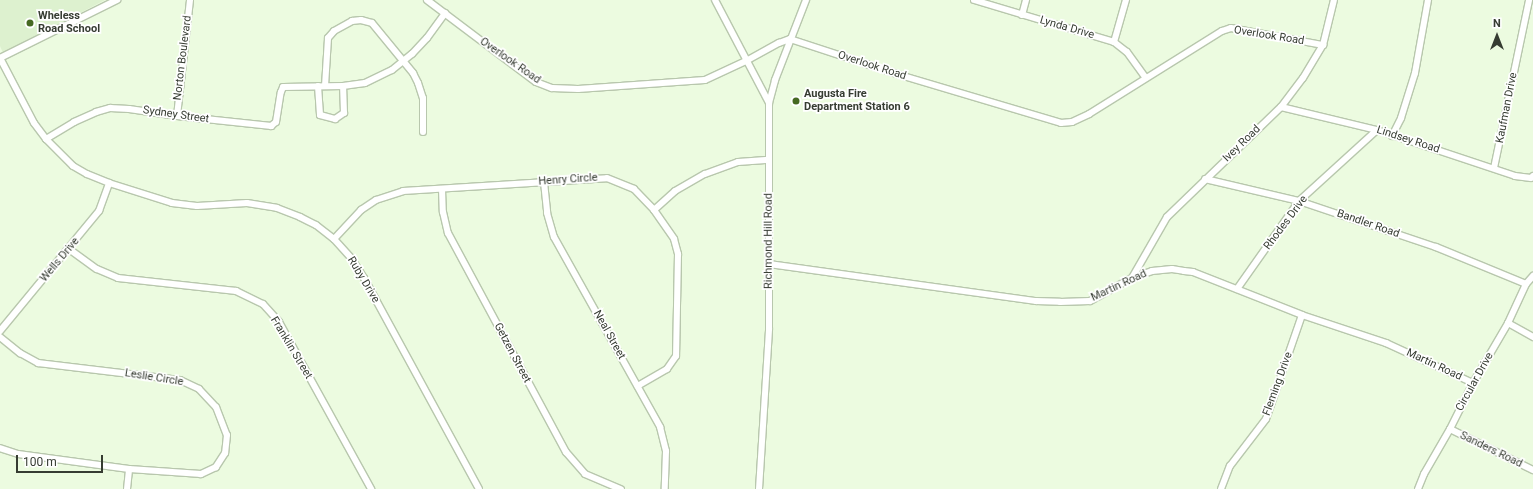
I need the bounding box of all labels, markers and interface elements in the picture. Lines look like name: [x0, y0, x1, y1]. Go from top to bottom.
place label: Wheless Road School: [38, 10, 100, 36]
street label: Lynda Drive: [1038, 14, 1096, 42]
street label: Norton Boulevard: [171, 15, 195, 101]
north arrow: [1477, 16, 1517, 56]
text: N: [1493, 17, 1501, 30]
marker: Wheless Road School: [25, 18, 35, 28]
street label: Overlook Road: [1233, 24, 1305, 48]
street label: Overlook Road: [477, 35, 543, 87]
street label: Overlook Road: [836, 49, 908, 83]
street label: Kaufman Drive: [1494, 71, 1520, 145]
place label: Augusta Fire Department Station 6: [804, 88, 910, 114]
marker: Augusta Fire Department Station 6: [791, 96, 801, 106]
street label: Sydney Street: [142, 104, 210, 126]
street label: Ivey Road: [1220, 123, 1264, 165]
street label: Lindsey Road: [1375, 124, 1441, 156]
street label: Henry Circle: [538, 171, 598, 189]
street label: Richmond Hill Road: [762, 193, 776, 289]
street label: Rhodes Drive: [1261, 193, 1311, 253]
street label: Bandler Road: [1335, 207, 1401, 241]
street label: Wells Drive: [38, 235, 82, 285]
street label: Ruby Drive: [344, 254, 382, 306]
street label: Martin Road: [1089, 267, 1149, 305]
street label: Neal Street: [590, 308, 628, 362]
street label: Franklin Street: [267, 314, 315, 382]
street label: Getzen Street: [491, 321, 533, 385]
street label: Martin Road: [1404, 346, 1464, 384]
street label: Fleming Drive: [1260, 350, 1296, 418]
street label: Circular Drive: [1453, 350, 1497, 414]
street label: Leslie Circle: [124, 367, 184, 389]
street label: Sanders Road: [1458, 429, 1524, 471]
scale bar: [18, 447, 105, 473]
text: 100 m: [23, 455, 57, 469]

